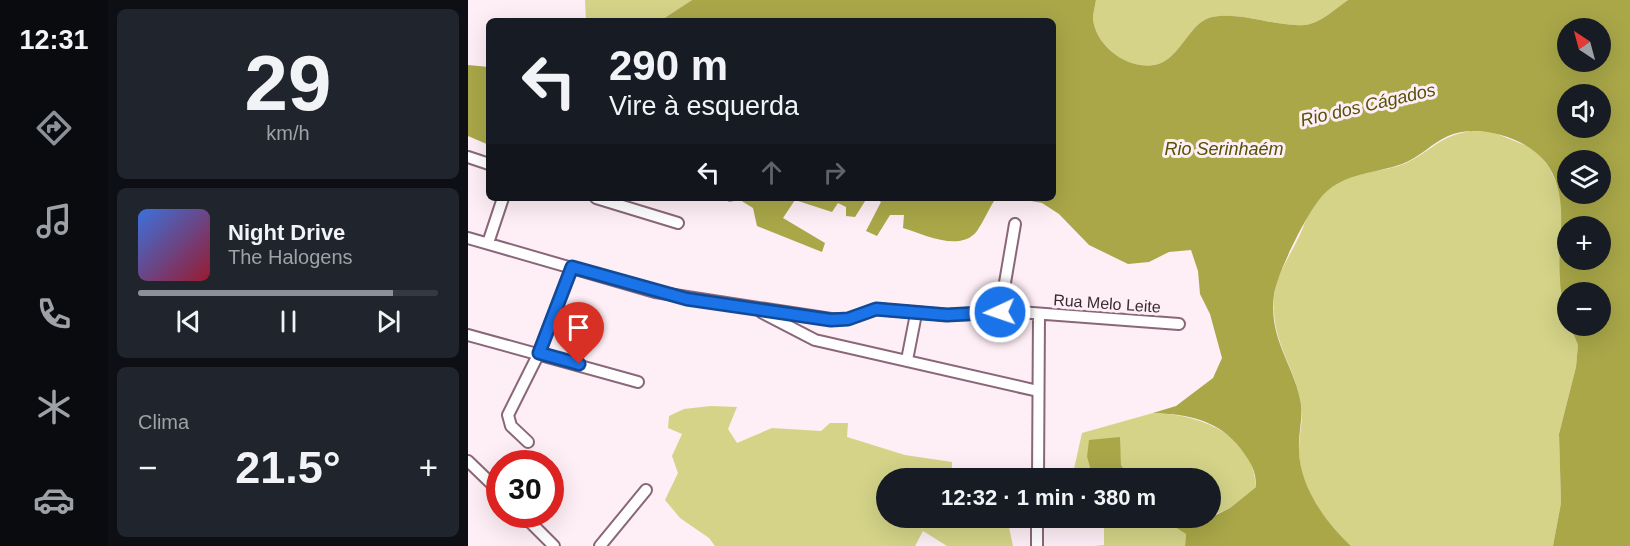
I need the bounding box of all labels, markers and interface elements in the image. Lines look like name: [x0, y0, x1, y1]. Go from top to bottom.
north arrow: [1557, 18, 1611, 72]
map controls: [1557, 18, 1611, 336]
text: 12:31: [19, 25, 89, 55]
text: 29: [245, 39, 331, 127]
icon: left: [510, 42, 588, 120]
text: 290 m: [609, 42, 728, 89]
water label: Rio dos Cágados: [1298, 80, 1438, 130]
button: sound: [1557, 84, 1611, 138]
text: Vire à esquerda: [609, 91, 799, 121]
icon: directions: [33, 107, 75, 149]
text: km/h: [266, 122, 310, 144]
water label: Rio Serinhaém: [1164, 139, 1284, 159]
button: layers: [1557, 150, 1611, 204]
icon: left: [692, 156, 725, 189]
icon: ahead: [755, 156, 788, 189]
icon: right: [818, 156, 851, 189]
icon: music: [33, 200, 75, 242]
button: +: [1557, 216, 1611, 270]
text: Night Drive: [228, 220, 345, 245]
text: The Halogens: [228, 246, 353, 268]
position arrow: [968, 280, 1032, 344]
button: −: [1557, 282, 1611, 336]
street label: Rua Melo Leite: [1053, 291, 1161, 316]
icon: phone: [33, 293, 75, 335]
pin: [553, 302, 604, 364]
icon: previous: [172, 305, 205, 338]
icon: pause: [272, 305, 305, 338]
icon: next: [372, 305, 405, 338]
icon: arrive: [562, 311, 595, 344]
icon: climate: [33, 386, 75, 428]
text: Clima: [138, 411, 189, 433]
text: 21.5°: [235, 442, 341, 493]
text: −: [138, 449, 157, 486]
text: +: [419, 449, 438, 486]
speed limit sign: 30: [486, 450, 564, 528]
icon: car: [33, 479, 75, 521]
text: 12:32 · 1 min · 380 m: [941, 485, 1156, 510]

